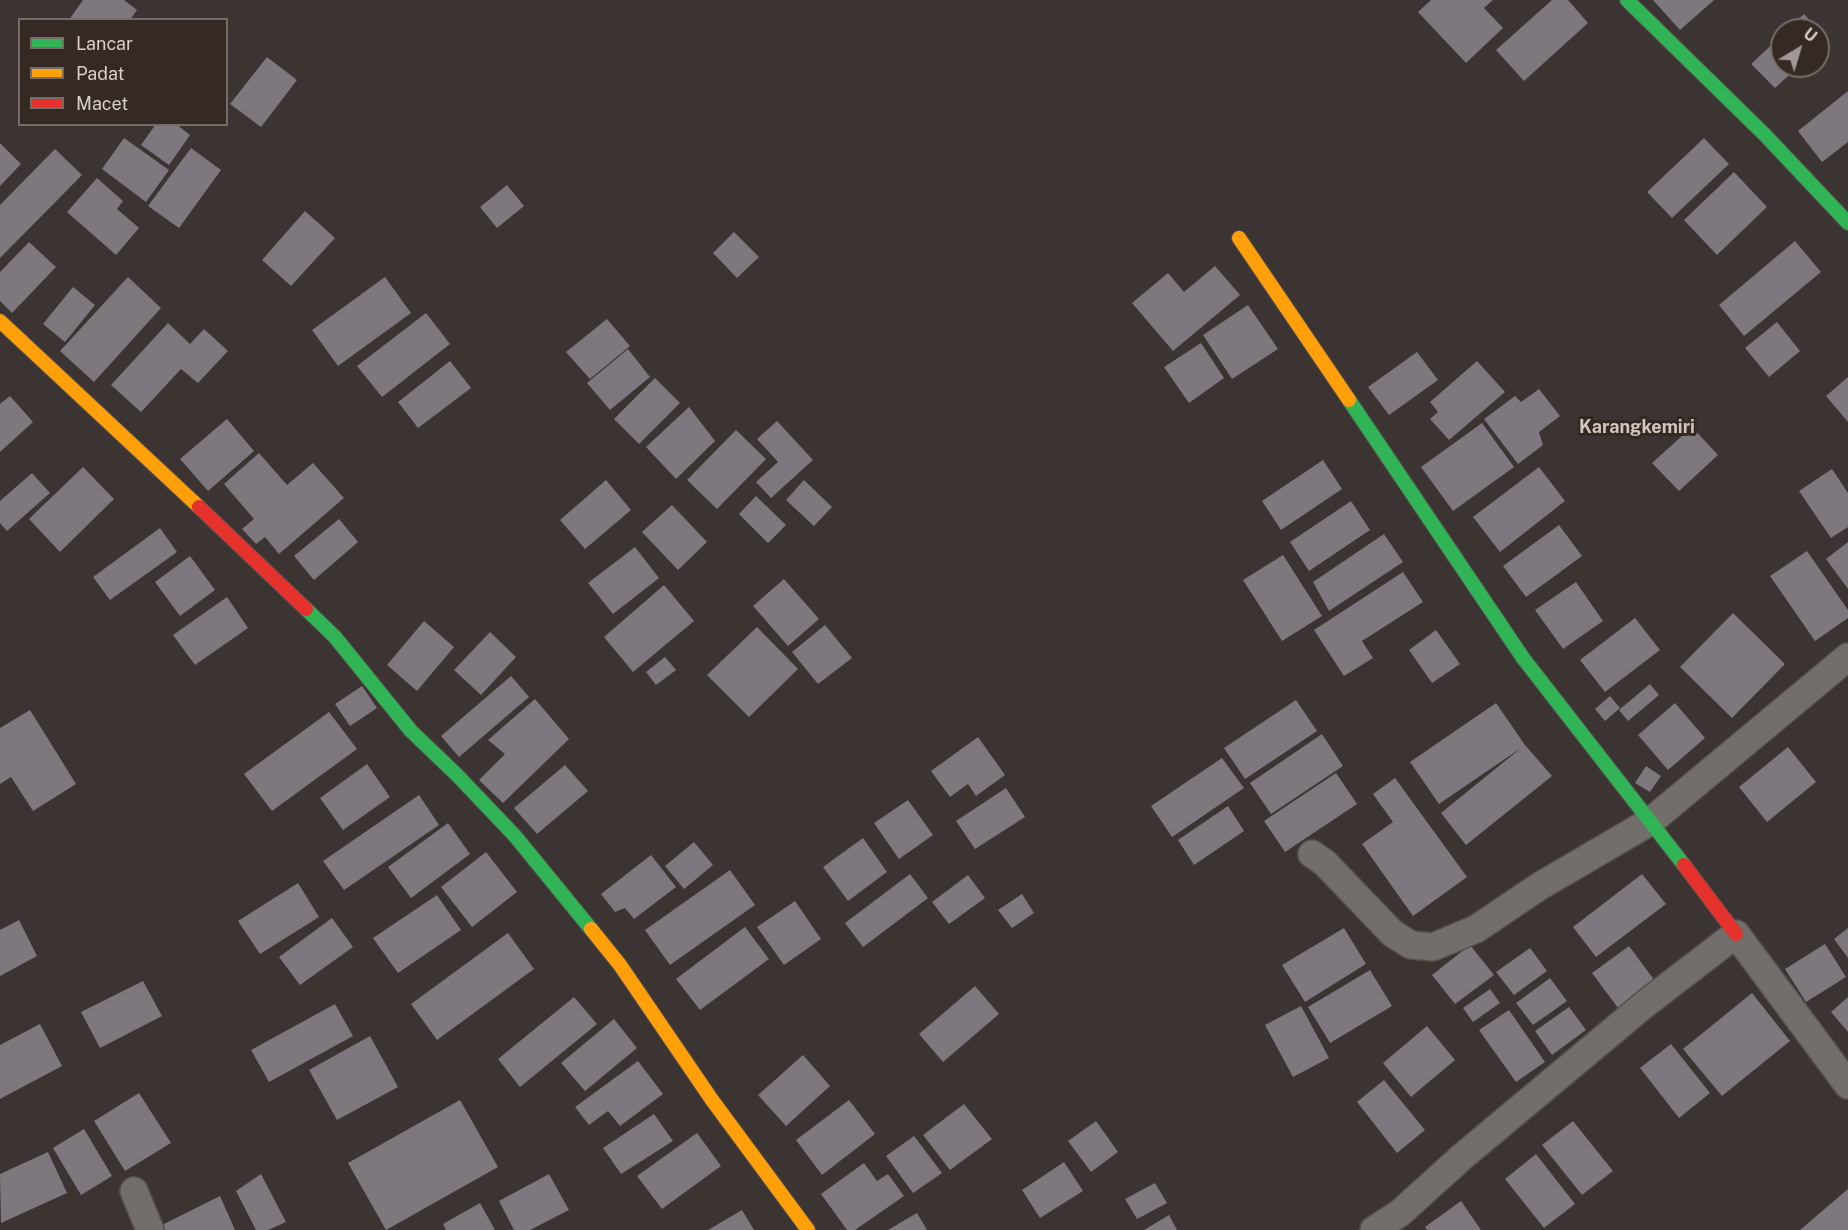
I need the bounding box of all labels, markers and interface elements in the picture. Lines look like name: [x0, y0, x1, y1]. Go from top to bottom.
legend: [18, 18, 228, 126]
north arrow: [1770, 18, 1830, 78]
text: U: [1800, 24, 1821, 46]
text: Lancar: [76, 33, 133, 54]
text: Padat: [76, 63, 125, 84]
text: Macet: [76, 93, 128, 114]
district label: Karangkemiri: [1579, 416, 1695, 438]

